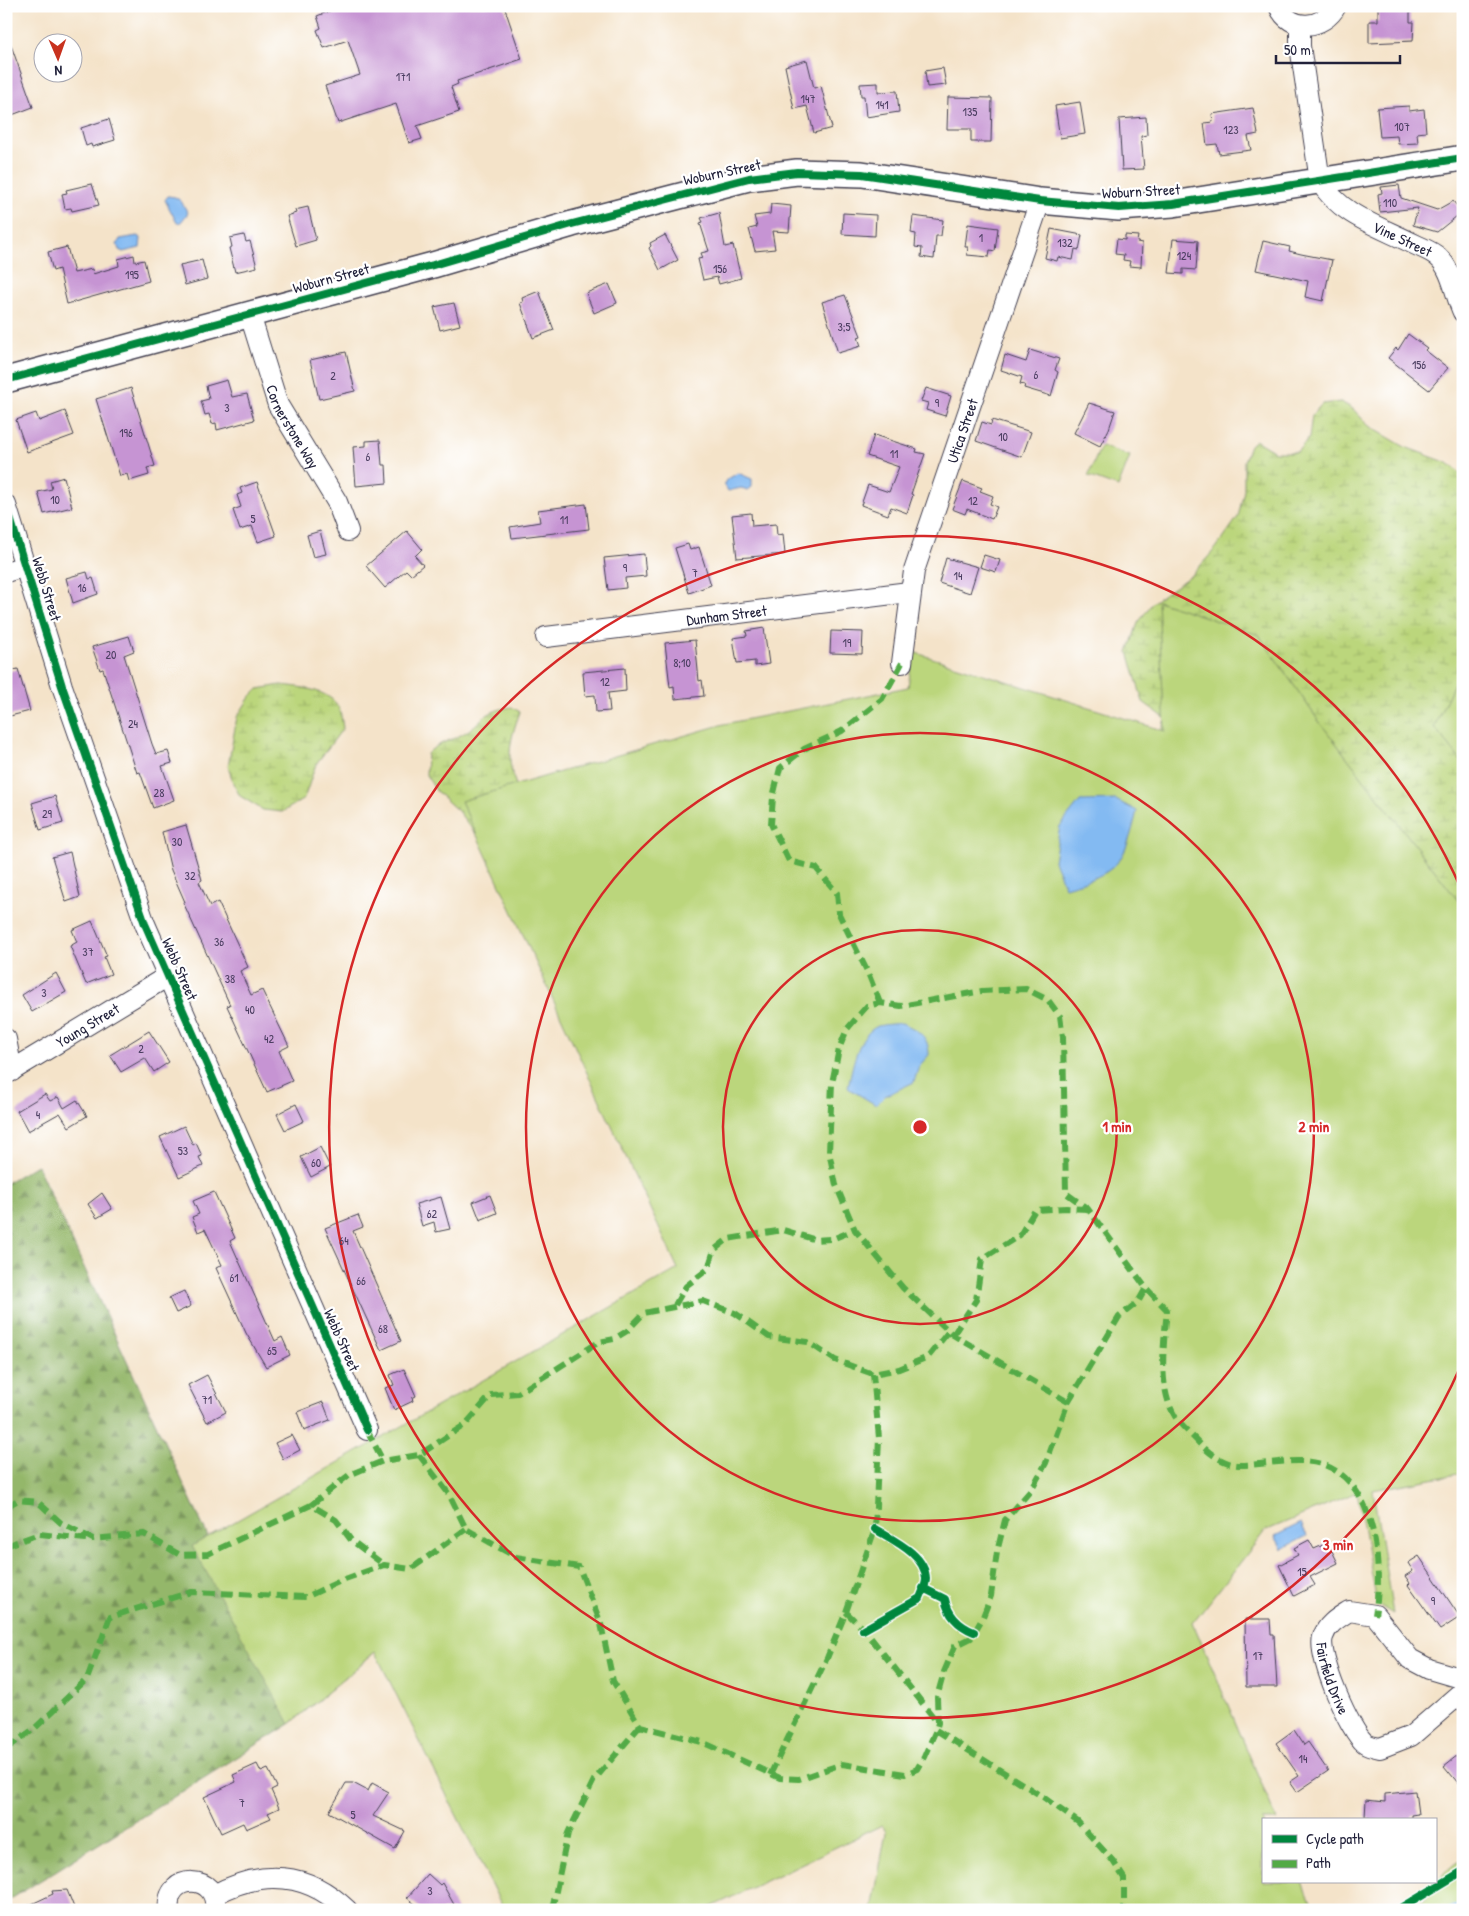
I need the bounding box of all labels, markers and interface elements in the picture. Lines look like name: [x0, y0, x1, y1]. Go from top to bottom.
north arrow: [32, 32, 82, 82]
scale bar: [1276, 32, 1400, 64]
text: 50 m: [1284, 39, 1311, 60]
text: N: [54, 62, 63, 81]
house number: 171: [396, 68, 410, 85]
house number: 147: [801, 90, 815, 107]
house number: 141: [875, 96, 889, 113]
house number: 135: [963, 103, 977, 120]
house number: 107: [1394, 118, 1410, 135]
house number: 123: [1223, 121, 1239, 138]
street label: Woburn Street: [681, 153, 763, 190]
street label: Woburn Street: [1101, 178, 1182, 204]
house number: 110: [1383, 194, 1397, 211]
street label: Vine Street: [1370, 216, 1437, 262]
house number: 1: [979, 229, 983, 246]
house number: 132: [1057, 234, 1073, 251]
house number: 124: [1177, 247, 1192, 264]
street label: Woburn Street: [290, 257, 372, 298]
house number: 156: [713, 260, 727, 277]
house number: 195: [125, 266, 139, 283]
house number: 3;5: [837, 318, 851, 335]
house number: 156: [1412, 356, 1426, 373]
house number: 6: [1034, 366, 1039, 383]
house number: 2: [330, 367, 336, 384]
street label: Cornerstone Way: [262, 382, 325, 472]
house number: 9: [935, 394, 940, 411]
street label: Utica Street: [941, 395, 983, 466]
house number: 3: [224, 399, 230, 416]
house number: 196: [119, 424, 133, 441]
house number: 10: [998, 428, 1008, 445]
house number: 11: [890, 445, 898, 462]
house number: 6: [366, 448, 371, 465]
house number: 10: [50, 491, 60, 508]
house number: 12: [968, 492, 978, 509]
house number: 5: [250, 510, 256, 527]
house number: 11: [560, 511, 568, 528]
street label: Webb Street: [27, 554, 67, 624]
house number: 9: [623, 559, 628, 576]
house number: 7: [692, 564, 698, 581]
house number: 14: [954, 567, 963, 584]
house number: 16: [77, 579, 87, 596]
street label: Dunham Street: [685, 599, 769, 630]
house number: 19: [843, 634, 852, 651]
house number: 20: [106, 646, 117, 663]
house number: 8;10: [673, 654, 691, 671]
house number: 12: [600, 673, 610, 690]
house number: 24: [128, 715, 139, 732]
house number: 28: [154, 784, 164, 801]
house number: 29: [42, 805, 53, 822]
house number: 30: [172, 833, 182, 850]
house number: 32: [185, 867, 196, 884]
house number: 36: [214, 933, 224, 950]
street label: Webb Street: [157, 935, 203, 1004]
house number: 37: [82, 943, 94, 960]
house number: 38: [225, 970, 235, 987]
house number: 3: [41, 984, 47, 1001]
street label: Young Street: [52, 997, 124, 1052]
house number: 40: [245, 1001, 255, 1018]
house number: 42: [264, 1030, 274, 1047]
house number: 2: [138, 1040, 144, 1057]
house number: 4: [36, 1106, 41, 1123]
text: 1 min: [1102, 1116, 1132, 1137]
text: 2 min: [1299, 1116, 1330, 1137]
centre of rings: [911, 1118, 929, 1136]
house number: 53: [178, 1142, 188, 1159]
house number: 60: [311, 1154, 321, 1171]
house number: 62: [427, 1205, 438, 1222]
house number: 64: [339, 1232, 349, 1249]
house number: 61: [229, 1269, 239, 1286]
house number: 66: [356, 1272, 366, 1289]
street label: Webb Street: [319, 1306, 365, 1375]
house number: 68: [378, 1320, 388, 1337]
house number: 65: [267, 1342, 277, 1359]
house number: 71: [202, 1391, 212, 1408]
text: 3 min: [1323, 1534, 1353, 1555]
house number: 15: [1297, 1563, 1307, 1580]
house number: 9: [1431, 1592, 1436, 1609]
street label: Fairfield Drive: [1312, 1641, 1355, 1718]
house number: 17: [1253, 1647, 1263, 1664]
house number: 14: [1299, 1750, 1308, 1767]
house number: 7: [239, 1794, 245, 1811]
house number: 5: [350, 1806, 356, 1823]
legend: [1262, 1818, 1436, 1884]
text: Cycle path: [1306, 1828, 1364, 1849]
text: Path: [1306, 1852, 1331, 1873]
house number: 3: [427, 1882, 433, 1899]

